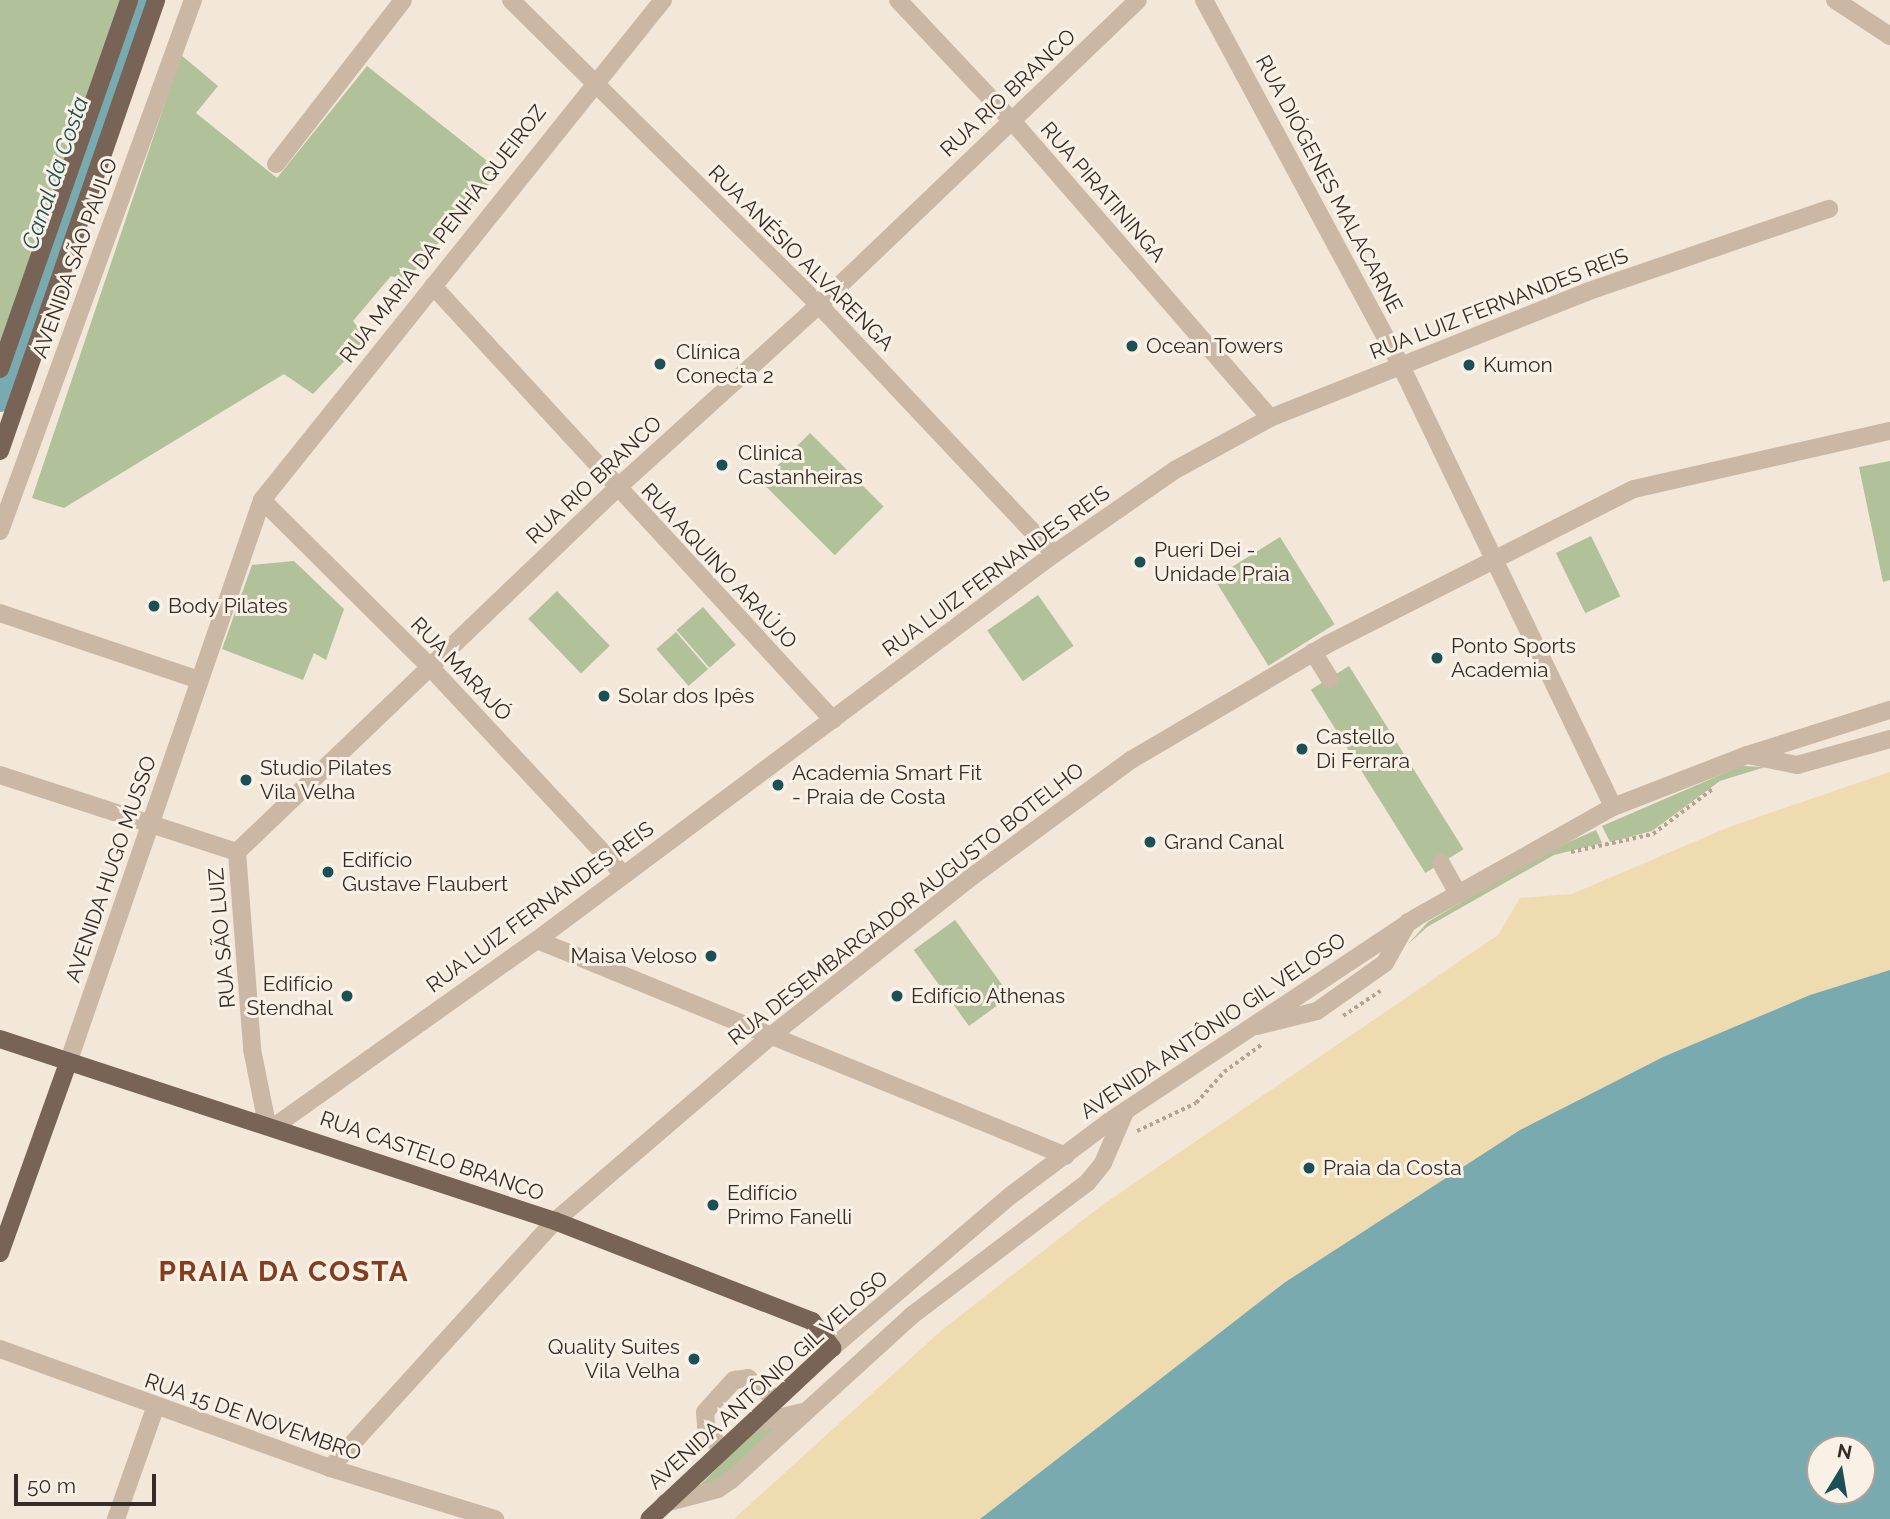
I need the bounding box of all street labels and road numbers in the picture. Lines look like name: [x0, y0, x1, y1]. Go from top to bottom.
street label: RUA RIO BRANCO: [935, 24, 1081, 162]
street label: RUA DIÓGENES MALACARNE: [1250, 51, 1408, 317]
street label: RUA MARIA DA PENHA QUEIROZ: [334, 99, 552, 369]
street label: RUA PIRATININGA: [1035, 117, 1171, 267]
street label: AVENIDA SÃO PAULO: [27, 154, 123, 362]
street label: RUA ANÉSIO ALVARENGA: [702, 159, 900, 357]
street label: RUA LUIZ FERNANDES REIS: [1366, 243, 1632, 365]
street label: RUA RIO BRANCO: [521, 411, 667, 549]
street label: RUA AQUINO ARAÚJO: [635, 477, 803, 655]
street label: RUA LUIZ FERNANDES REIS: [877, 480, 1115, 662]
street label: RUA MARAJÓ: [405, 612, 517, 726]
street label: AVENIDA HUGO MUSSO: [60, 752, 162, 986]
street label: RUA DESEMBARGADOR AUGUSTO BOTELHO: [723, 757, 1089, 1051]
street label: RUA LUIZ FERNANDES REIS: [421, 816, 659, 998]
street label: RUA SÃO LUIZ: [203, 866, 241, 1010]
street label: AVENIDA ANTÔNIO GIL VELOSO: [1074, 927, 1352, 1125]
street label: RUA CASTELO BRANCO: [316, 1106, 548, 1206]
street label: AVENIDA ANTÔNIO GIL VELOSO: [642, 1264, 894, 1496]
street label: RUA 15 DE NOVEMBRO: [141, 1368, 365, 1466]

